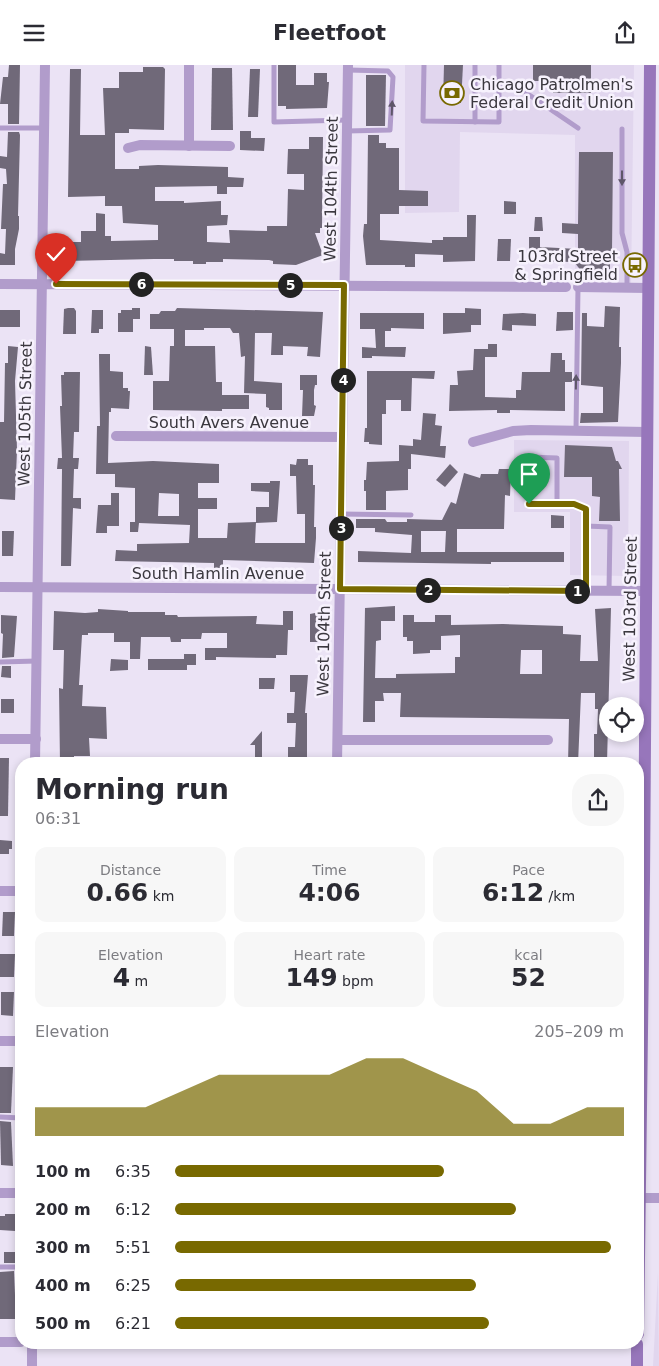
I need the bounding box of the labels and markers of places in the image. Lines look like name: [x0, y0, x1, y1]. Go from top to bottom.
place label: Chicago Patrolmen's Federal Credit Union: [470, 75, 634, 112]
bank icon: Chicago Patrolmen's Federal Credit Union: [439, 80, 465, 106]
pin: [35, 233, 77, 284]
place label: 103rd Street & Springfield: [514, 247, 618, 284]
bus stop icon: 103rd Street & Springfield: [622, 252, 648, 278]
pin: 6: [128, 271, 154, 297]
pin: 5: [278, 273, 302, 297]
pin: 4: [330, 367, 356, 393]
pin: [508, 453, 550, 504]
pin: 3: [328, 515, 354, 541]
pin: 2: [416, 577, 440, 603]
pin: 1: [564, 579, 590, 603]

